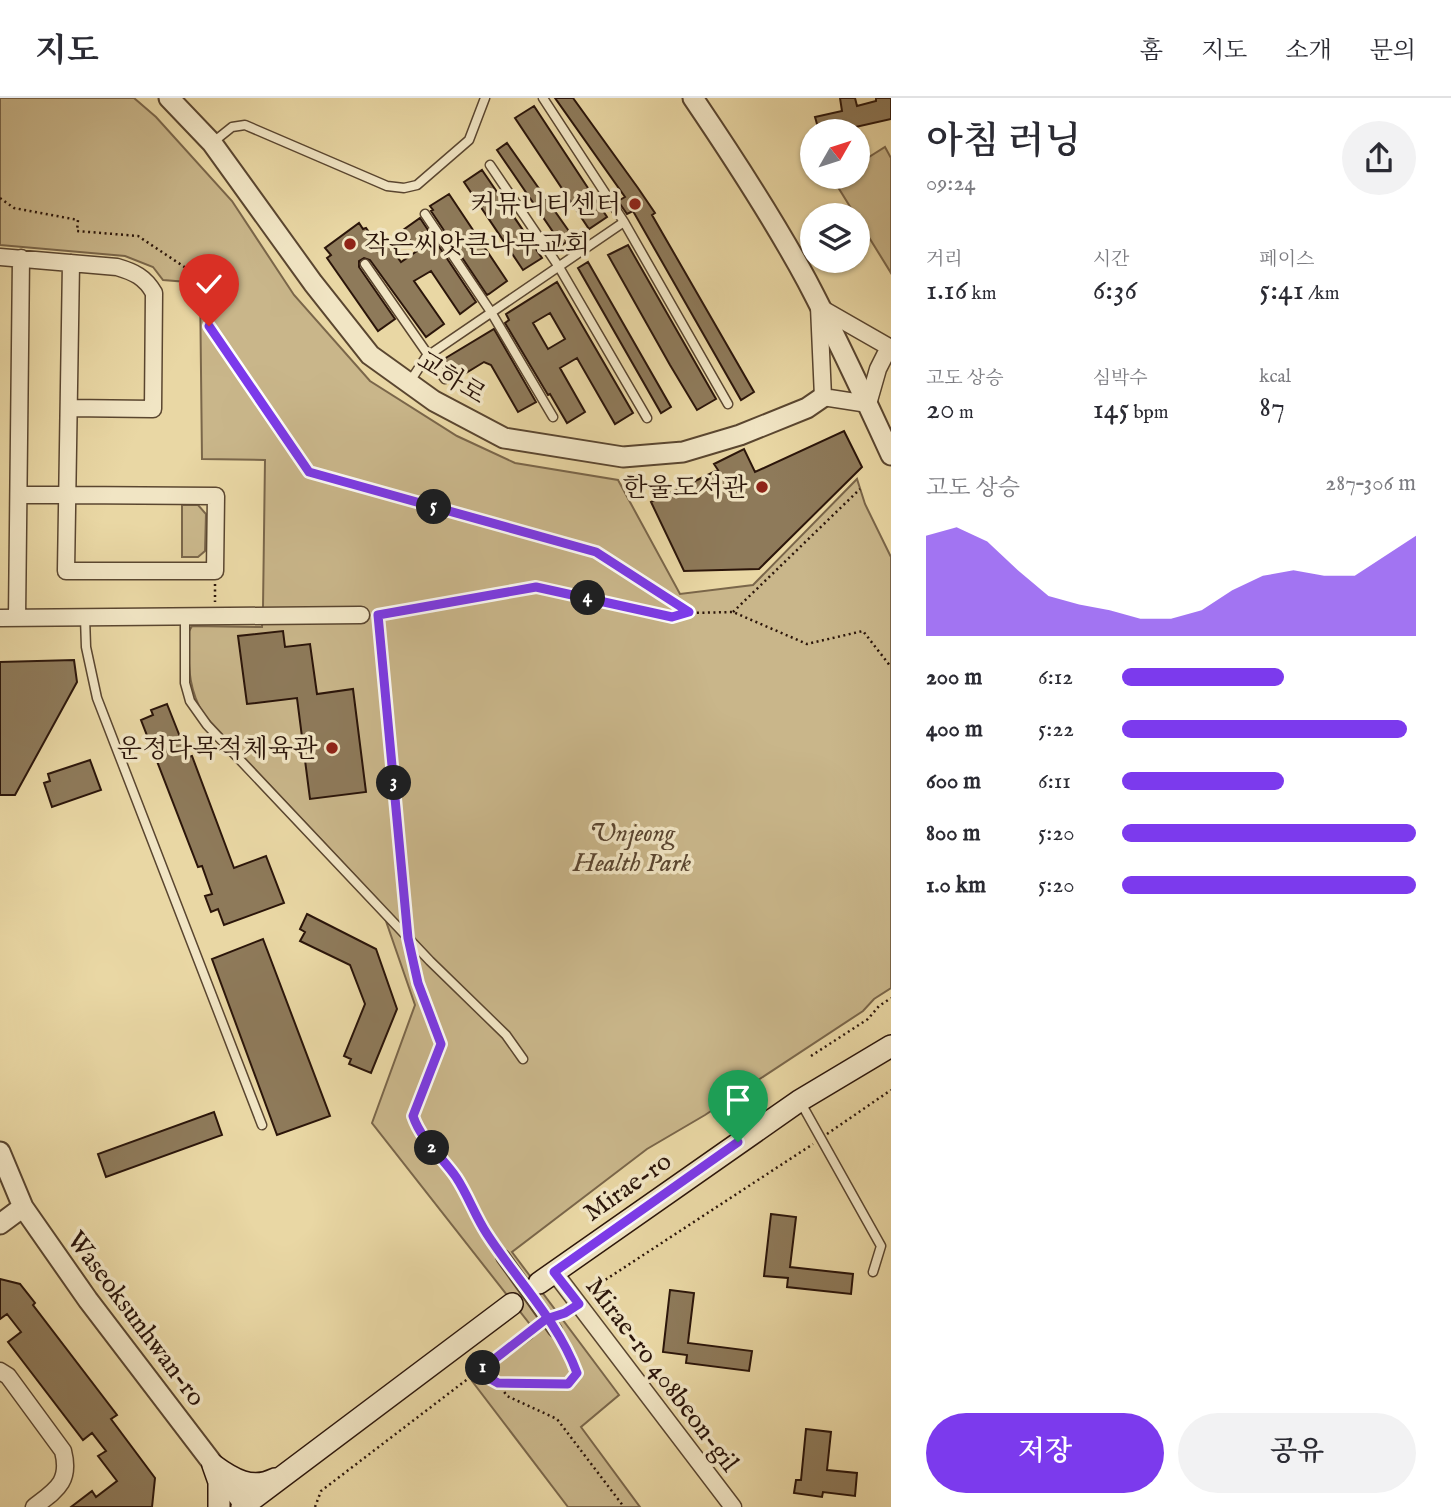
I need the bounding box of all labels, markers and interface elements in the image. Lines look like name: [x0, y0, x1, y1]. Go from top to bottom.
text: 지도: [35, 31, 99, 73]
text: 홈: [1140, 36, 1163, 67]
text: 지도: [1201, 36, 1247, 67]
text: 소개: [1285, 36, 1332, 67]
text: 문의: [1370, 36, 1416, 67]
north arrow: [800, 119, 870, 189]
map controls: [800, 119, 870, 273]
text: 아침 러닝: [926, 119, 1081, 167]
button: share: [1342, 121, 1416, 195]
text: 09:24: [926, 169, 975, 198]
place label: 커뮤니티센터: [470, 189, 621, 222]
marker: 커뮤니티센터: [627, 196, 643, 212]
button: layers: [800, 203, 870, 273]
place label: 작은씨앗큰나무교회: [364, 229, 590, 262]
marker: 작은씨앗큰나무교회: [342, 236, 358, 252]
text: 거리: [926, 248, 963, 272]
text: 시간: [1093, 248, 1129, 272]
text: 페이스: [1259, 248, 1314, 272]
pin: [179, 254, 239, 326]
icon: check: [190, 265, 228, 303]
text: 1.16: [926, 272, 967, 310]
text: 6:36: [1093, 272, 1137, 310]
text: 5:41: [1259, 272, 1304, 310]
text: km: [967, 282, 996, 306]
text: /km: [1304, 282, 1339, 306]
street label: 교하로: [411, 344, 492, 412]
text: kcal: [1259, 365, 1291, 389]
text: 고도 상승: [926, 367, 1004, 391]
text: 심박수: [1093, 367, 1148, 391]
text: 87: [1259, 389, 1285, 427]
text: 20: [926, 391, 955, 429]
text: 145: [1093, 391, 1129, 429]
text: m: [955, 401, 974, 425]
text: bpm: [1129, 401, 1169, 425]
text: 287–306 m: [1325, 469, 1416, 498]
place label: 한울도서관: [622, 472, 748, 505]
text: 고도 상승: [926, 474, 1020, 503]
marker: 한울도서관: [754, 479, 770, 495]
pin: 5: [416, 490, 452, 524]
text: 5: [430, 494, 437, 518]
pin: 4: [570, 580, 606, 616]
text: 4: [583, 585, 592, 609]
text: 200 m: [926, 663, 982, 692]
text: 6:12: [1038, 663, 1073, 692]
text: 400 m: [926, 715, 983, 744]
text: 5:22: [1038, 715, 1074, 744]
place label: 운정다목적체육관: [117, 733, 318, 766]
marker: 운정다목적체육관: [324, 740, 340, 756]
pin: 3: [376, 766, 412, 800]
text: 600 m: [926, 767, 981, 796]
text: 6:11: [1038, 767, 1071, 796]
text: 3: [390, 770, 397, 794]
park label: Unjeong Health Park: [572, 817, 692, 880]
text: 800 m: [926, 819, 980, 848]
text: 5:20: [1038, 819, 1075, 848]
text: 1.0 km: [926, 871, 986, 900]
text: 5:20: [1038, 871, 1075, 900]
pin: [708, 1070, 768, 1142]
icon: arrive: [719, 1081, 757, 1119]
pin: 2: [414, 1130, 450, 1166]
text: 2: [427, 1135, 436, 1159]
street label: Mirae-ro: [578, 1145, 678, 1229]
street label: Waseoksunhwan-ro: [59, 1225, 212, 1413]
street label: Mirae-ro 408beon-gil: [578, 1271, 746, 1479]
pin: 1: [466, 1350, 500, 1386]
text: 1: [479, 1355, 486, 1379]
button: 저장: [926, 1413, 1164, 1493]
button: 공유: [1178, 1413, 1416, 1493]

